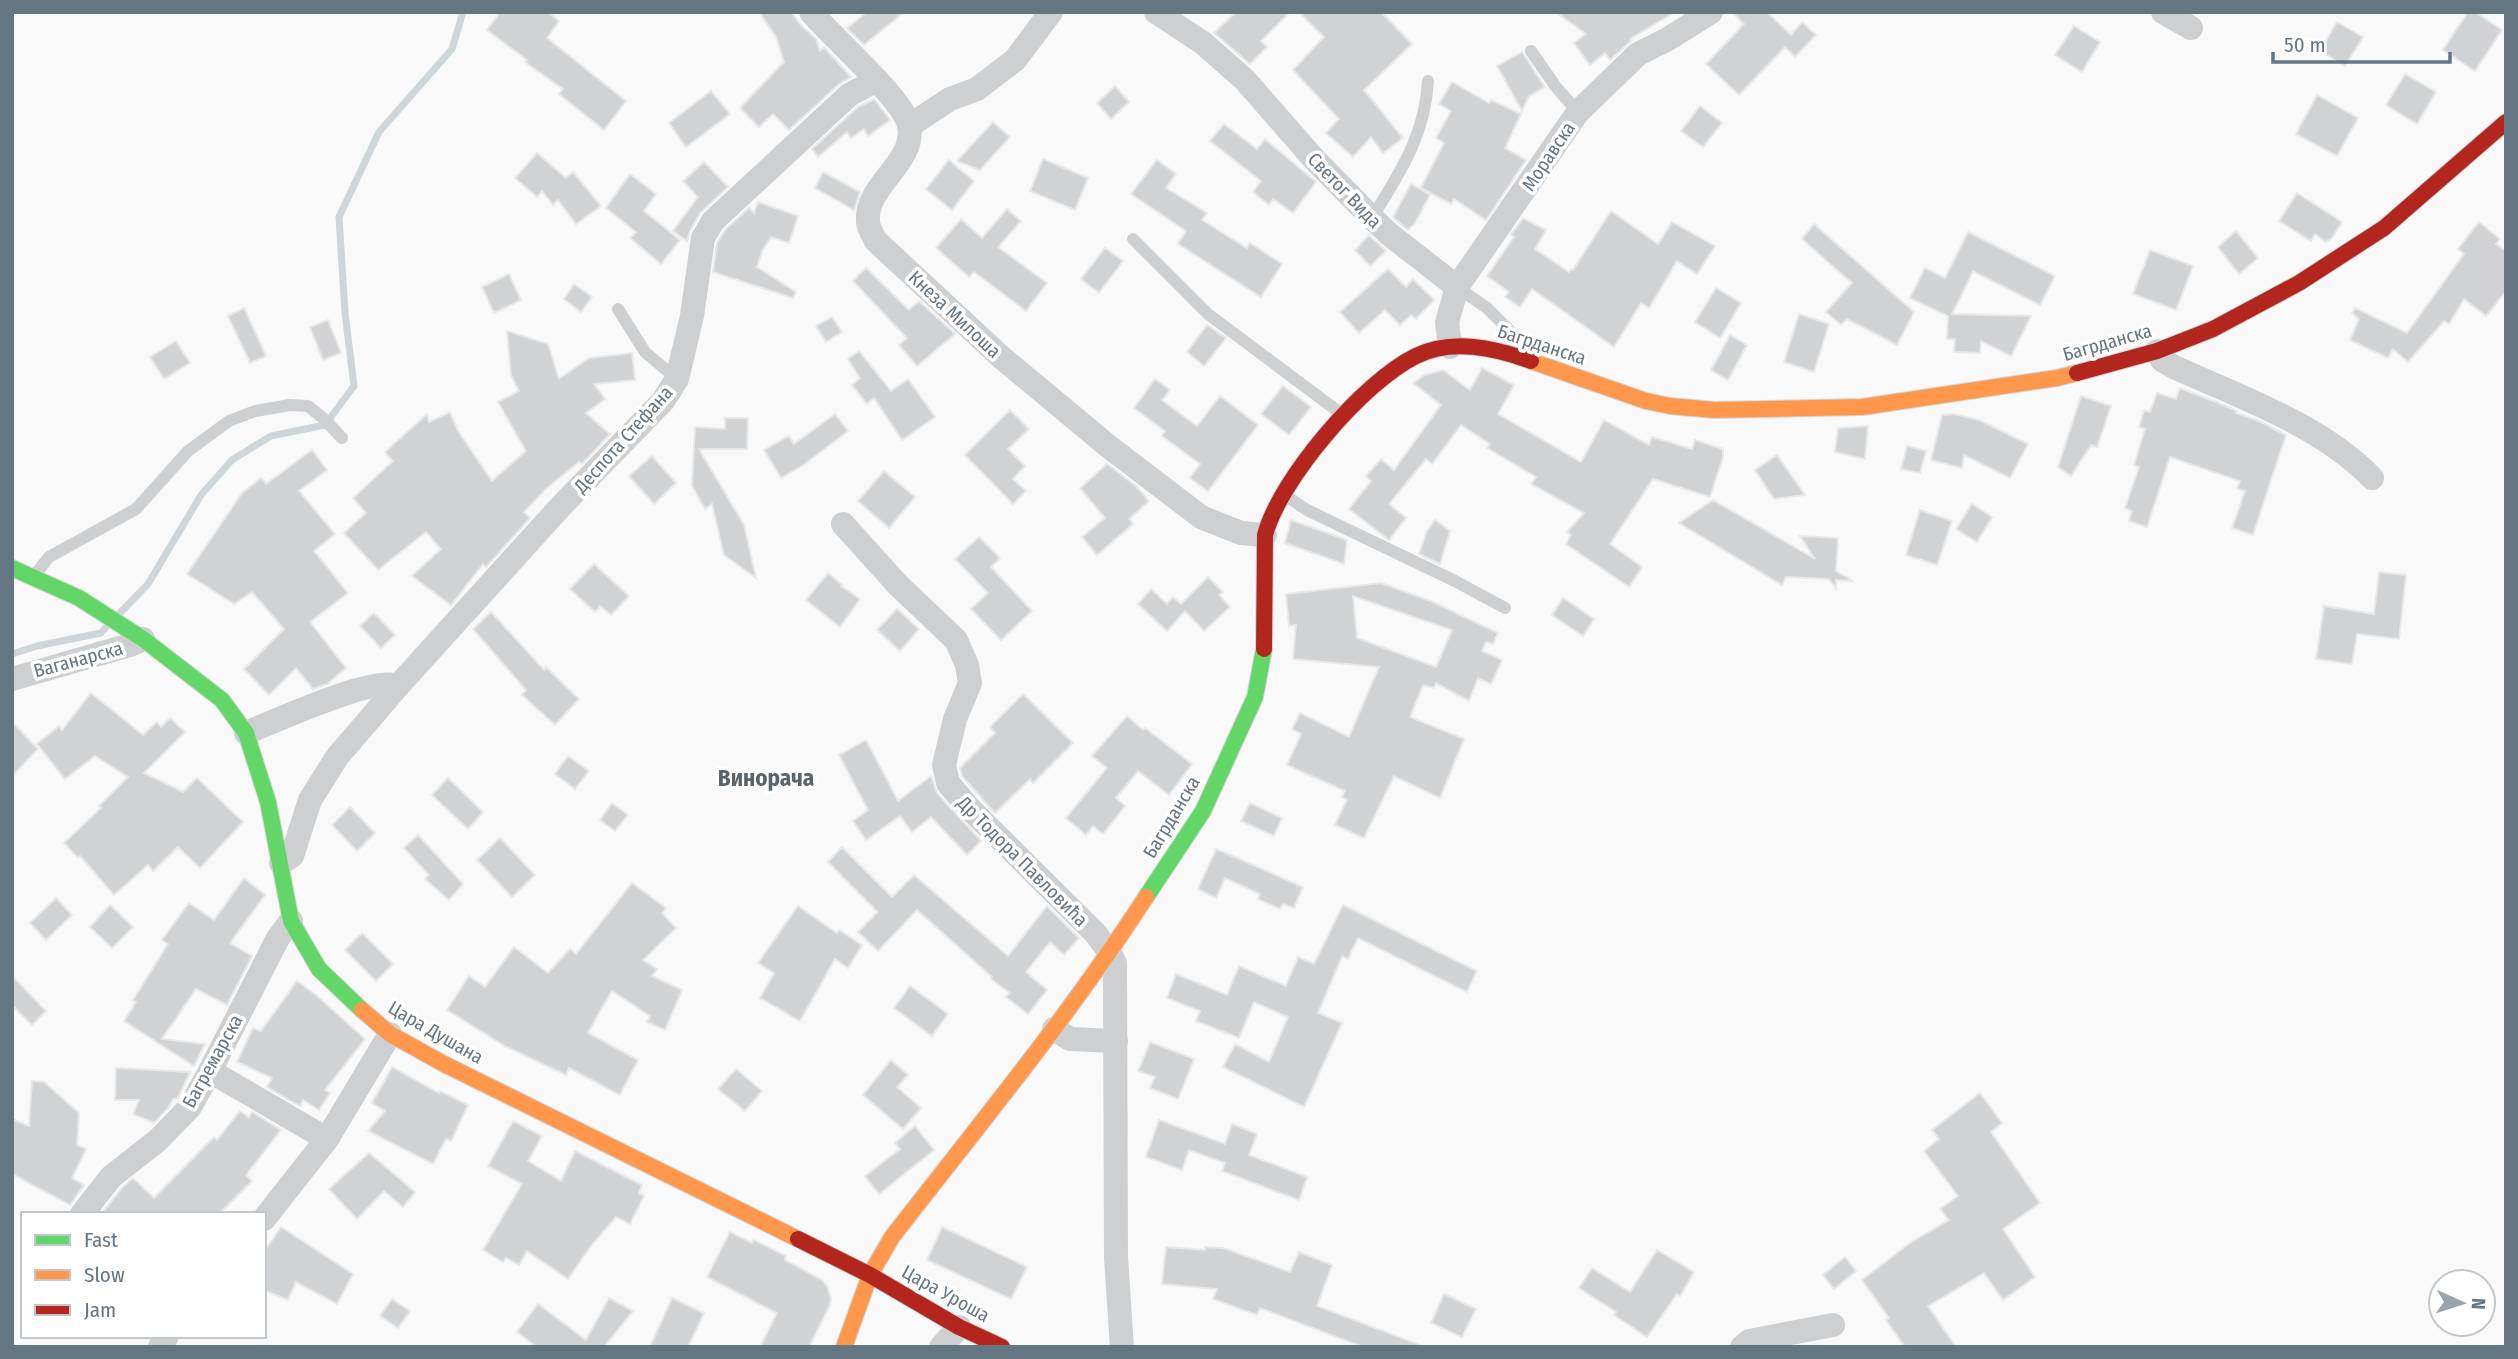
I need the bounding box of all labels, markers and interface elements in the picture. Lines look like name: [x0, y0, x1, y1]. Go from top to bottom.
scale bar: [2273, 21, 2450, 65]
text: 50 m: [2284, 32, 2326, 58]
street label: Моравска: [1517, 117, 1580, 195]
street label: Светог Вида: [1303, 148, 1386, 233]
street label: Кнеза Милоша: [904, 266, 1005, 363]
street label: Багрданска: [1495, 319, 1589, 370]
street label: Багрданска: [2060, 319, 2154, 366]
street label: Деспота Стефана: [569, 381, 678, 498]
street label: Ваганарска: [31, 637, 125, 682]
district label: Винорача: [718, 764, 814, 792]
street label: Багрданска: [1138, 772, 1205, 862]
street label: Др Тодора Павловића: [952, 791, 1093, 931]
street label: Цара Душана: [384, 996, 487, 1069]
street label: Багремарска: [177, 1011, 248, 1112]
legend: [21, 1212, 266, 1338]
text: Fast: [84, 1227, 118, 1253]
street label: Цара Уроша: [898, 1260, 994, 1327]
text: Slow: [84, 1262, 125, 1288]
north arrow: [2427, 1268, 2497, 1338]
text: Jam: [84, 1297, 116, 1323]
text: N: [2467, 1298, 2490, 1310]

